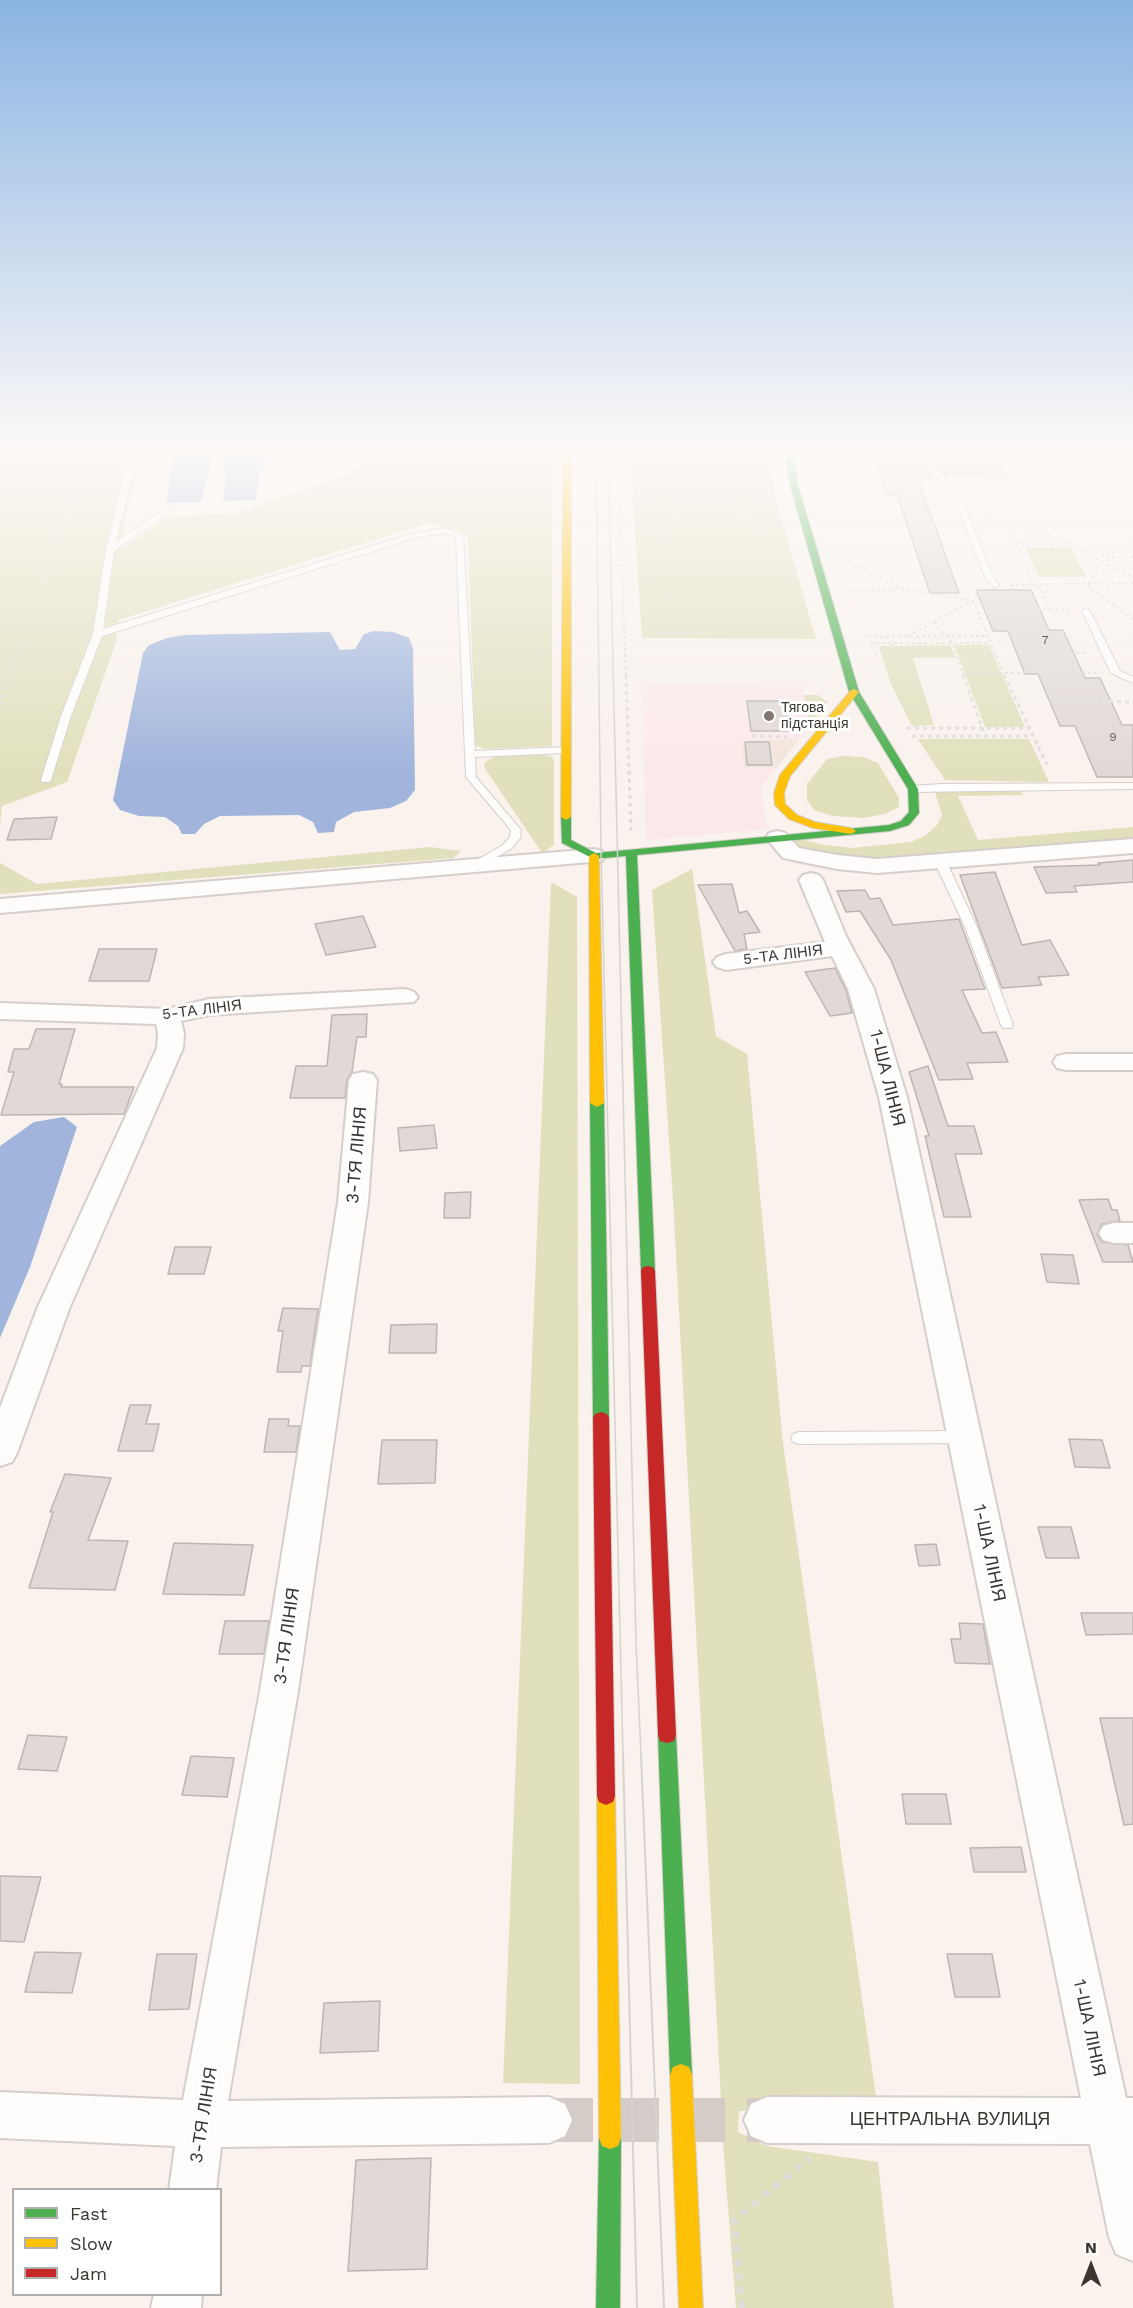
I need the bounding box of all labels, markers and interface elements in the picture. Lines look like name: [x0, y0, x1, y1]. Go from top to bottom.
house number: 7: [1042, 633, 1048, 647]
place label: Тягова пiдстанцiя: [781, 700, 849, 732]
marker: Тягова пiдстанцiя: [762, 709, 776, 723]
house number: 9: [1109, 730, 1117, 744]
street label: 5-ТА ЛІНІЯ: [742, 941, 824, 969]
street label: 5-ТА ЛІНІЯ: [161, 996, 243, 1024]
street label: 1-ША ЛІНІЯ: [865, 1028, 909, 1128]
street label: 3-ТЯ ЛІНІЯ: [342, 1106, 372, 1204]
street label: 1-ША ЛІНІЯ: [968, 1503, 1010, 1603]
street label: 3-ТЯ ЛІНІЯ: [270, 1586, 304, 1686]
street label: 1-ША ЛІНІЯ: [1068, 1978, 1110, 2078]
street label: 3-ТЯ ЛІНІЯ: [186, 2065, 222, 2165]
street label: ЦЕНТРАЛЬНА ВУЛИЦЯ: [850, 2109, 1050, 2131]
legend: [12, 2188, 222, 2296]
text: Fast: [70, 2203, 107, 2224]
text: Slow: [70, 2233, 113, 2254]
north arrow: [1061, 2236, 1121, 2296]
text: N: [1085, 2238, 1097, 2257]
text: Jam: [70, 2263, 107, 2284]

